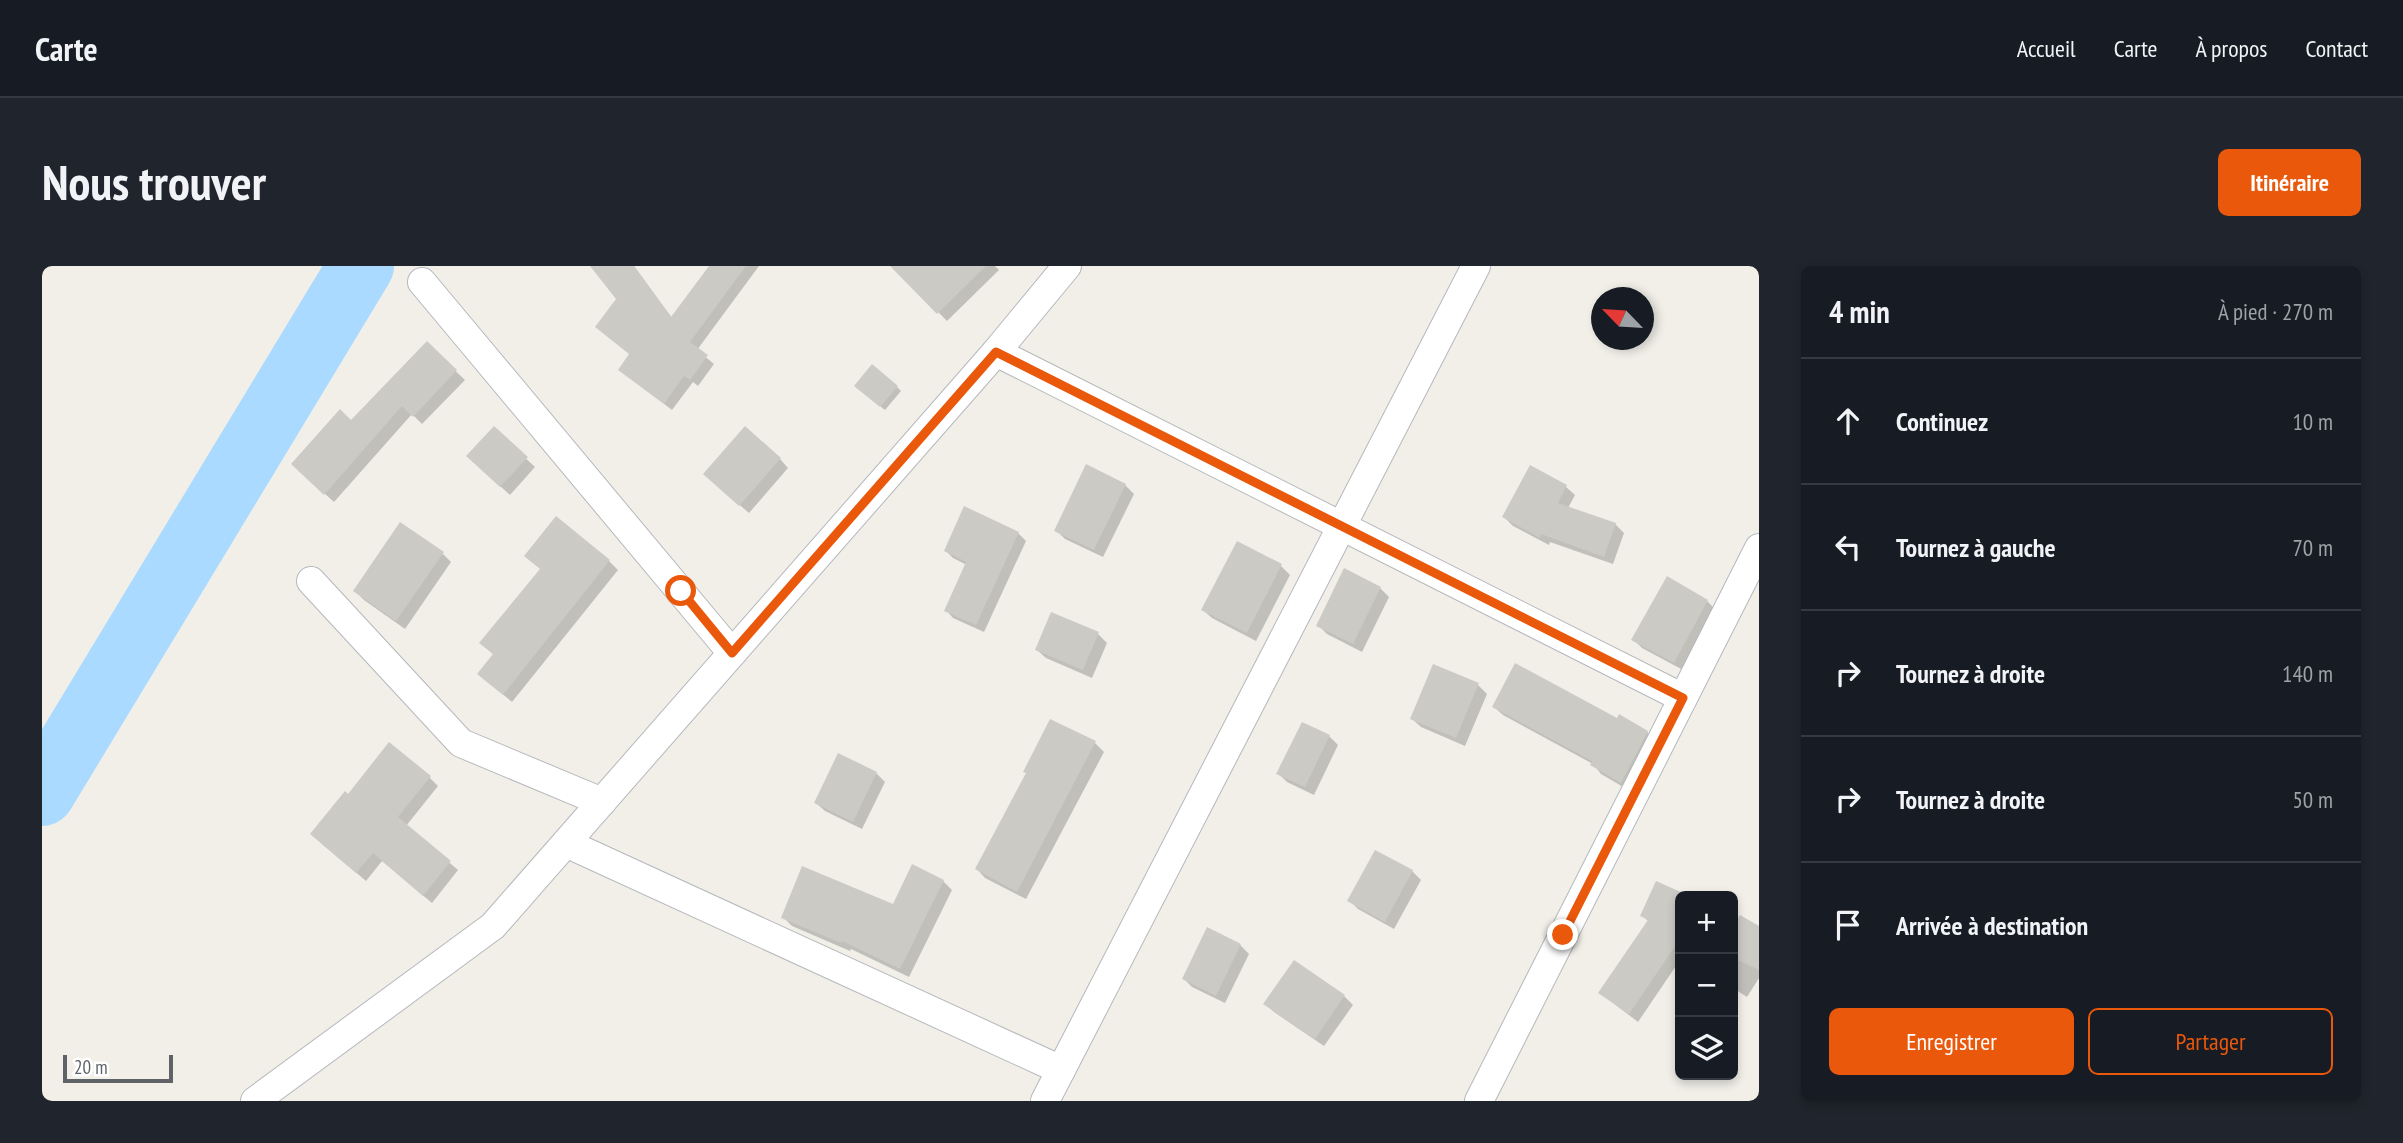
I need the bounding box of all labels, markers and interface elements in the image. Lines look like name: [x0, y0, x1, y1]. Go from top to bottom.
text: Carte: [35, 27, 98, 70]
text: Accueil: [2017, 33, 2076, 64]
text: Carte: [2114, 33, 2157, 64]
text: À propos: [2195, 33, 2267, 64]
text: Contact: [2305, 33, 2368, 64]
button: Itinéraire: [2218, 149, 2361, 216]
text: Nous trouver: [42, 150, 266, 214]
north arrow: [1591, 287, 1654, 350]
text: 4 min: [1829, 292, 1890, 331]
text: À pied · 270 m: [2218, 297, 2333, 326]
icon: ahead: [1829, 402, 1867, 440]
text: Continuez: [1896, 405, 1988, 438]
text: 10 m: [2292, 407, 2333, 436]
icon: left: [1829, 528, 1867, 566]
text: Tournez à gauche: [1896, 531, 2056, 564]
text: 70 m: [2292, 533, 2333, 562]
route start: [665, 575, 696, 606]
icon: right: [1829, 654, 1867, 692]
text: Tournez à droite: [1896, 657, 2045, 690]
text: 140 m: [2282, 659, 2333, 688]
icon: right: [1829, 780, 1867, 818]
text: Tournez à droite: [1896, 783, 2045, 816]
text: 50 m: [2292, 785, 2333, 814]
map controls: [1675, 891, 1738, 1080]
button: +: [1675, 891, 1738, 954]
icon: arrive: [1829, 906, 1867, 944]
text: Arrivée à destination: [1896, 909, 2088, 942]
route end: [1547, 919, 1578, 950]
button: −: [1675, 954, 1738, 1017]
button: Enregistrer: [1829, 1008, 2074, 1075]
button: Partager: [2088, 1008, 2333, 1075]
button: layers: [1675, 1017, 1738, 1080]
scale bar: [63, 1052, 173, 1084]
text: 20 m: [74, 1055, 108, 1079]

